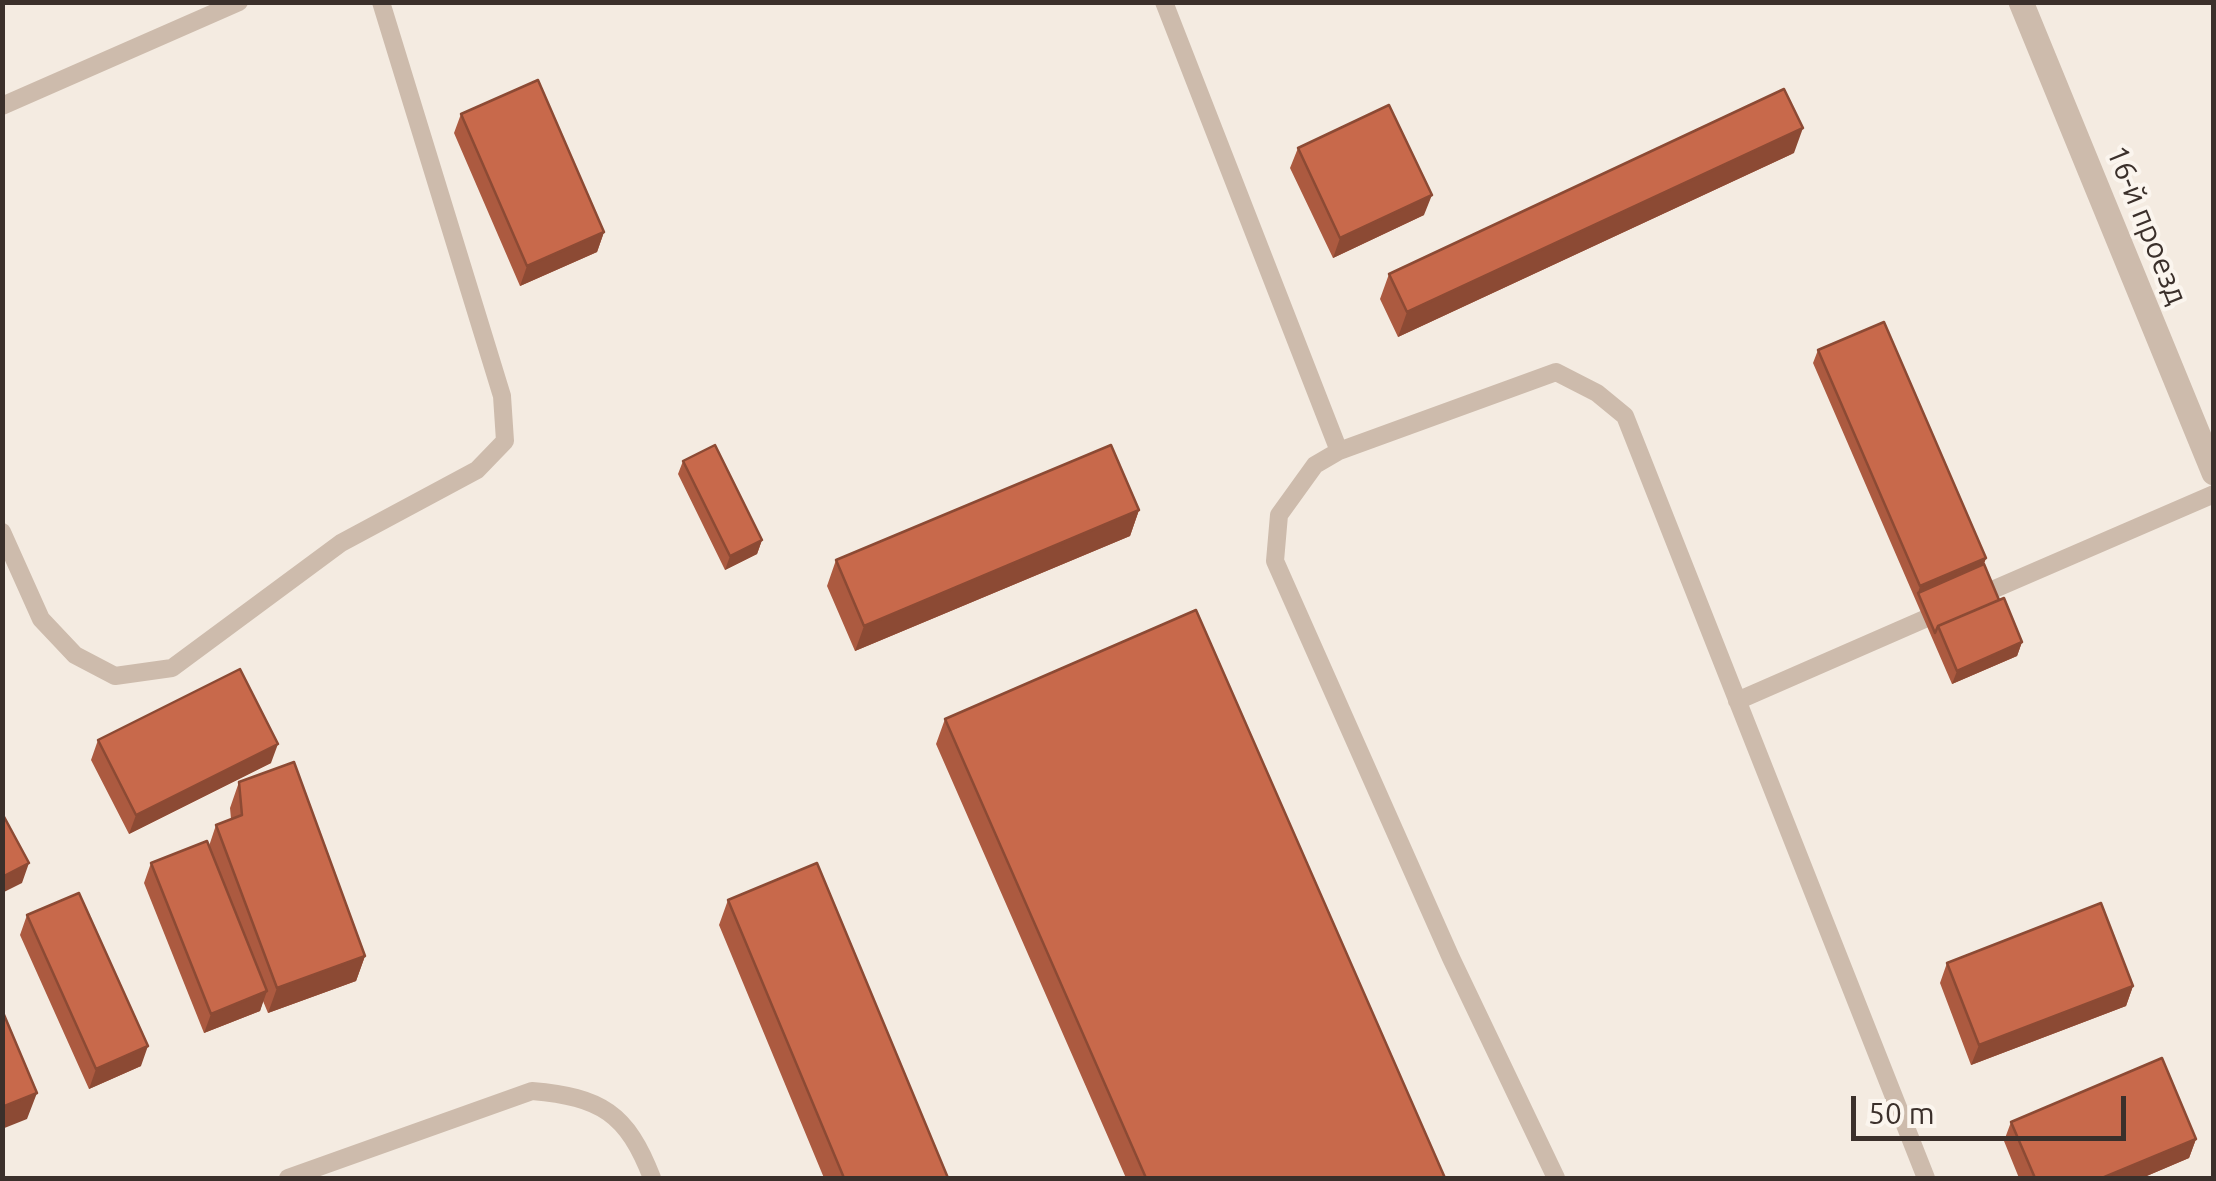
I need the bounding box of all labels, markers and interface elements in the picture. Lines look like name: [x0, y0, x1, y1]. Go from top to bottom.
street label: 16-й проезд: [2099, 140, 2195, 310]
scale bar: [1856, 1076, 2131, 1138]
text: 50 m: [1868, 1096, 1935, 1130]

